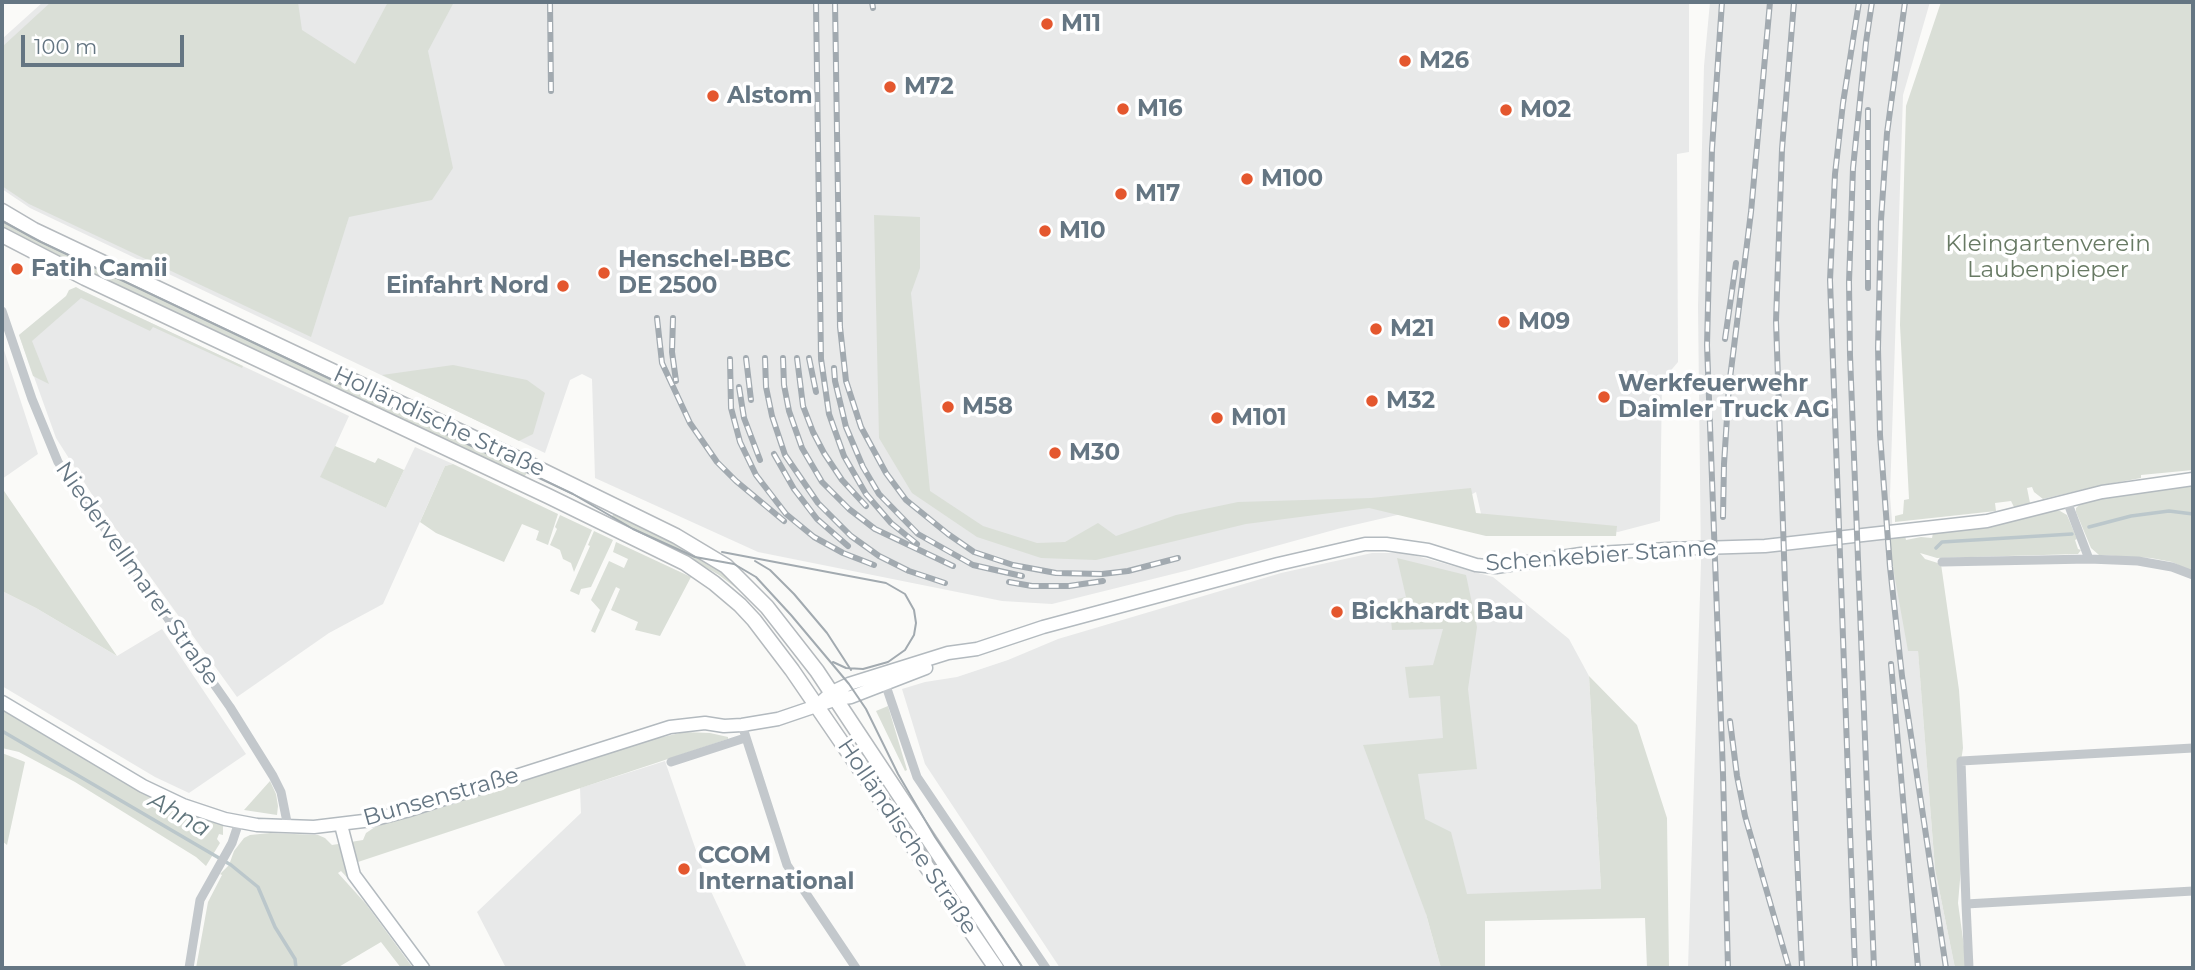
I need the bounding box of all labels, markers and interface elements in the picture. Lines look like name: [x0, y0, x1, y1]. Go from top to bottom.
place label: M11: [1061, 10, 1101, 38]
marker: M11: [1039, 16, 1055, 32]
scale bar: [24, 21, 187, 65]
text: 100 m: [34, 34, 97, 59]
place label: M26: [1419, 47, 1469, 75]
marker: M26: [1397, 53, 1413, 69]
place label: M72: [904, 73, 954, 101]
marker: M72: [882, 79, 898, 95]
place label: Alstom: [727, 82, 813, 110]
marker: Alstom: [705, 88, 721, 104]
place label: M16: [1137, 95, 1183, 123]
place label: M02: [1520, 96, 1571, 124]
marker: M16: [1115, 101, 1131, 117]
marker: M02: [1498, 102, 1514, 118]
place label: M100: [1261, 165, 1323, 193]
marker: M100: [1239, 171, 1255, 187]
place label: M17: [1135, 180, 1180, 208]
marker: M17: [1113, 186, 1129, 202]
place label: M10: [1059, 217, 1106, 245]
marker: M10: [1037, 223, 1053, 239]
park label: Kleingartenverein Laubenpieper: [1945, 230, 2151, 284]
place label: Henschel-BBC DE 2500: [618, 246, 791, 300]
place label: Fatih Camii: [31, 255, 168, 283]
marker: Fatih Camii: [9, 261, 25, 277]
marker: Henschel-BBC DE 2500: [596, 265, 612, 281]
place label: Einfahrt Nord: [386, 272, 549, 300]
marker: Einfahrt Nord: [555, 278, 571, 294]
place label: M09: [1518, 308, 1570, 336]
marker: M09: [1496, 314, 1512, 330]
place label: M21: [1390, 315, 1435, 343]
marker: M21: [1368, 321, 1384, 337]
street label: Holländische Straße: [329, 361, 549, 483]
place label: Werkfeuerwehr Daimler Truck AG: [1618, 370, 1830, 424]
place label: M32: [1386, 387, 1435, 415]
marker: Werkfeuerwehr Daimler Truck AG: [1596, 389, 1612, 405]
place label: M58: [962, 393, 1013, 421]
marker: M32: [1364, 393, 1380, 409]
marker: M58: [940, 399, 956, 415]
place label: M101: [1231, 404, 1287, 432]
marker: M101: [1209, 410, 1225, 426]
place label: M30: [1069, 439, 1120, 467]
marker: M30: [1047, 445, 1063, 461]
street label: Niedervellmarer Straße: [49, 457, 225, 691]
street label: Schenkebier Stanne: [1485, 534, 1717, 578]
place label: Bickhardt Bau: [1351, 598, 1524, 626]
marker: Bickhardt Bau: [1329, 604, 1345, 620]
street label: Holländische Straße: [831, 734, 983, 940]
street label: Bunsenstraße: [360, 762, 522, 832]
water label: Ahna: [143, 786, 215, 844]
place label: CCOM International: [698, 842, 854, 896]
marker: CCOM International: [676, 861, 692, 877]

